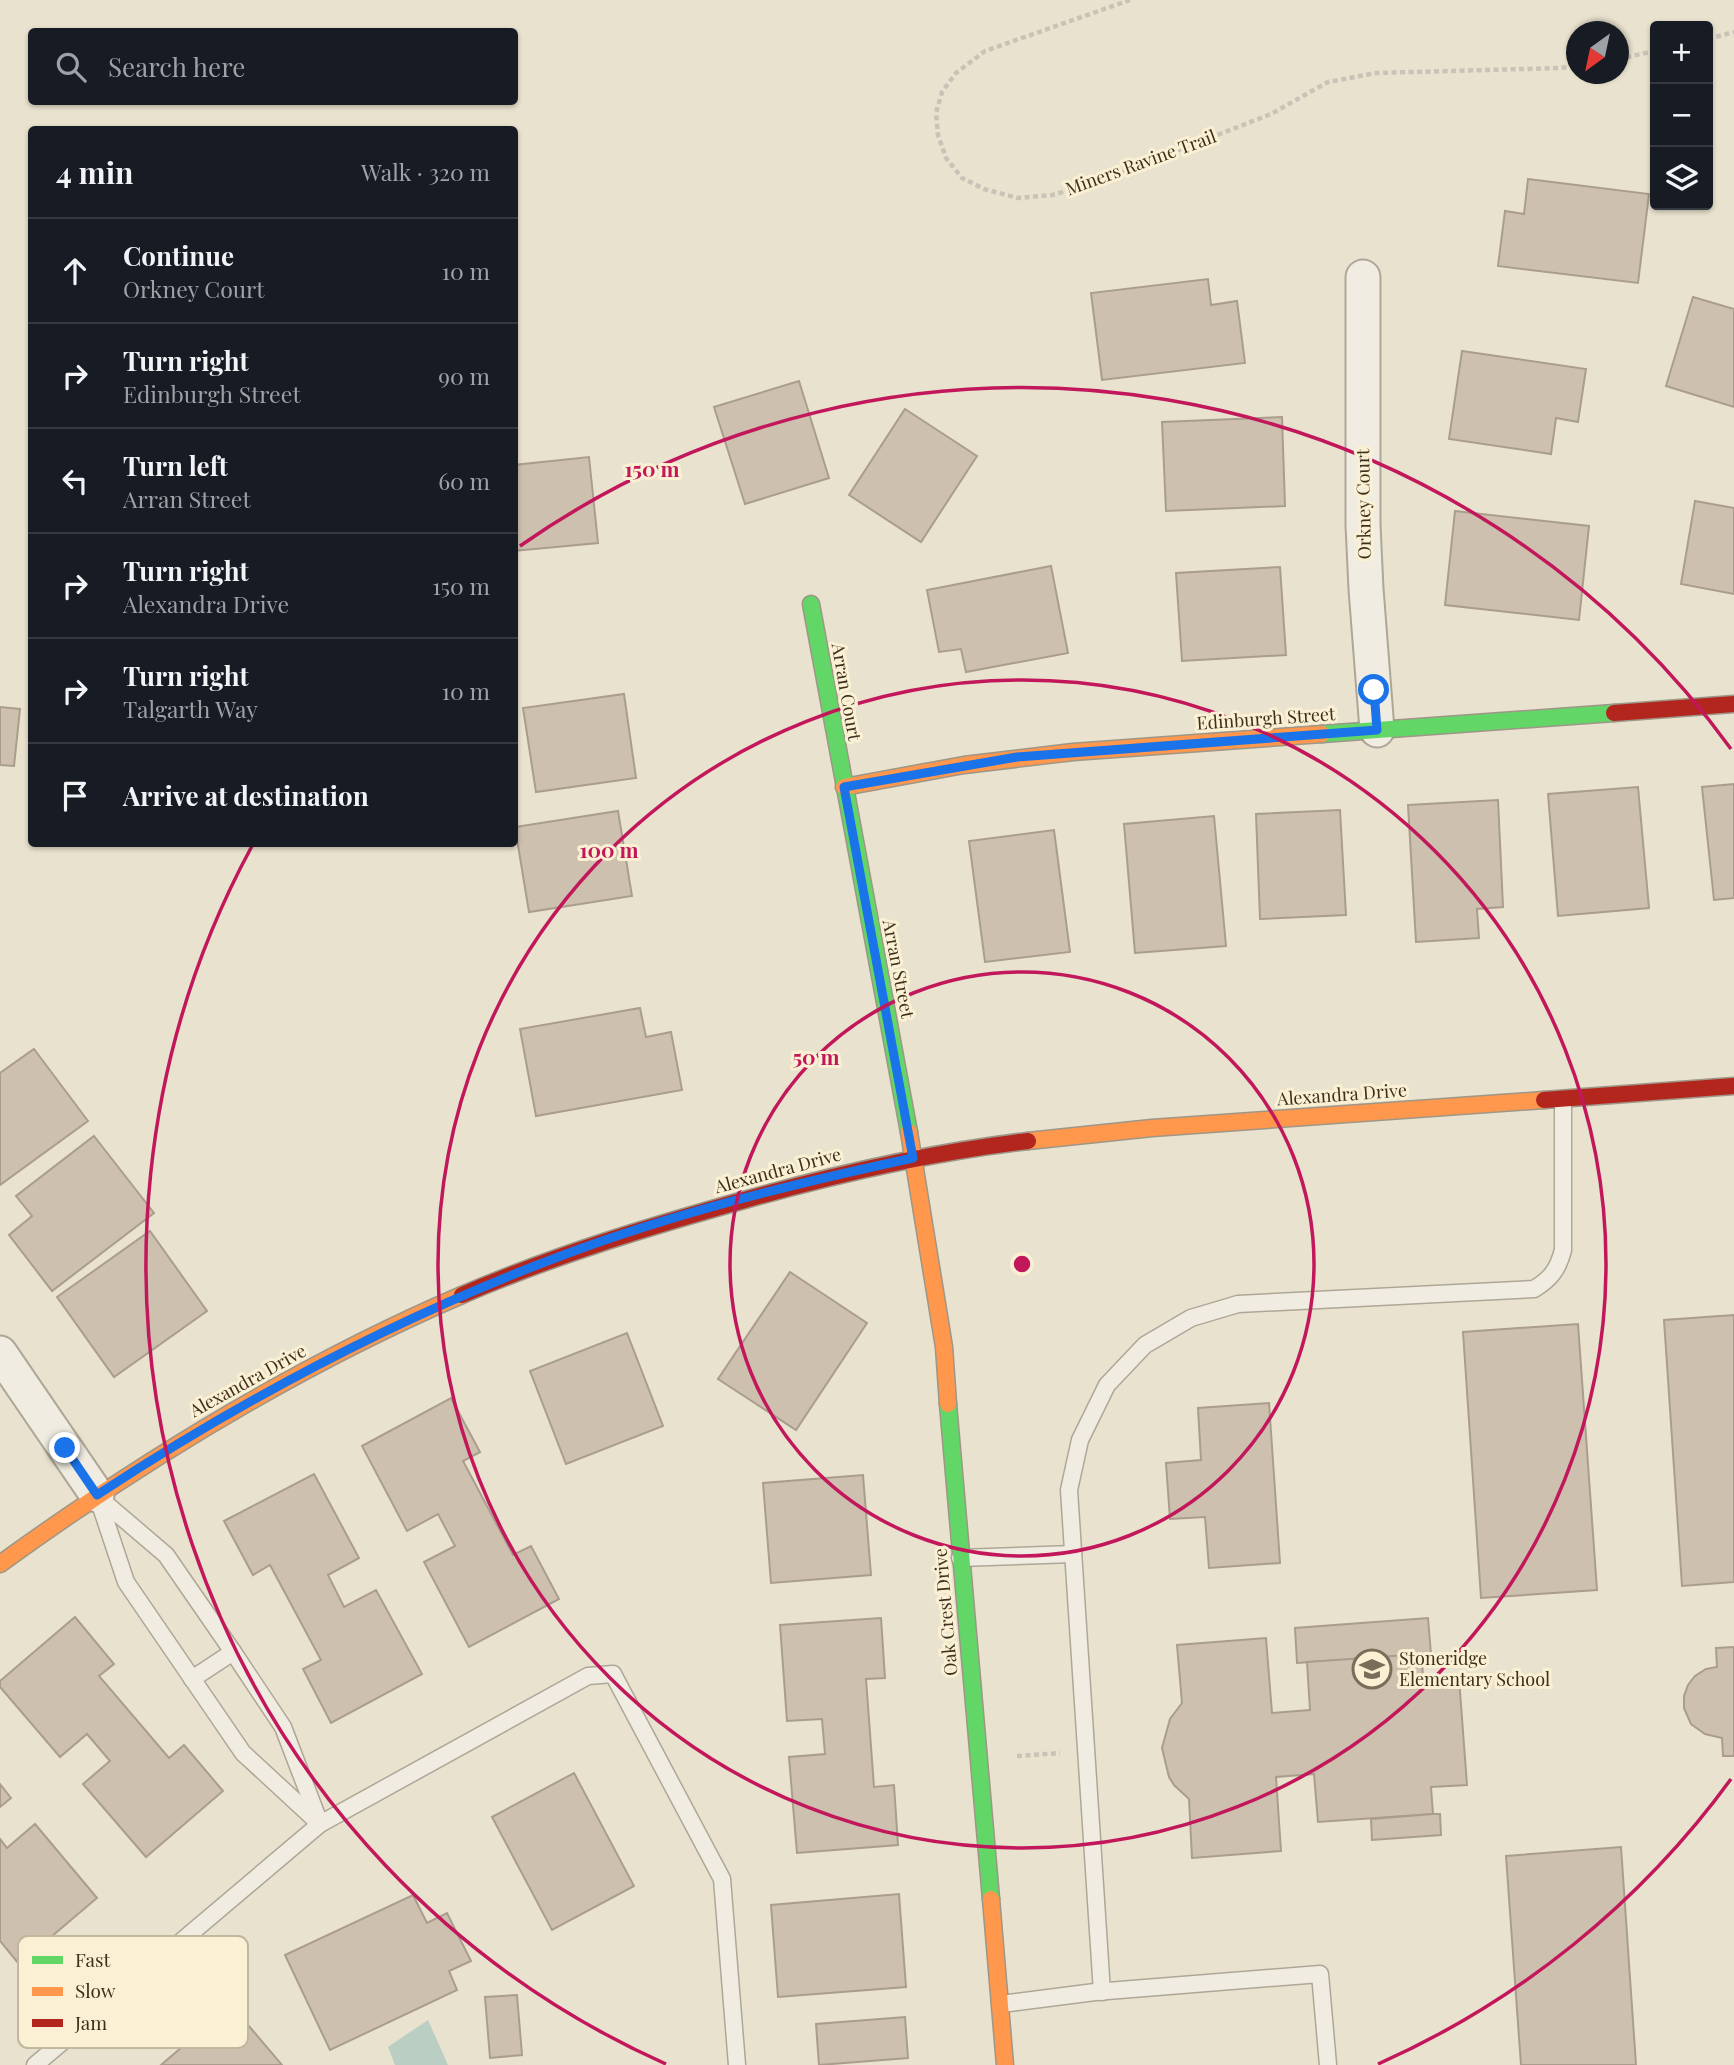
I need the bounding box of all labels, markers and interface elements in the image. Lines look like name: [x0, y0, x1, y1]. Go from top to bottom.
north arrow: [1566, 21, 1629, 84]
map controls: [1650, 21, 1713, 210]
button: +: [1650, 21, 1713, 84]
search box: [28, 28, 518, 105]
icon: search: [52, 48, 90, 86]
text: Search here: [108, 49, 245, 84]
button: −: [1650, 84, 1713, 147]
street label: Miners Ravine Trail: [1062, 124, 1219, 200]
button: layers: [1650, 147, 1713, 210]
text: 4 min: [56, 152, 134, 192]
text: Walk · 320 m: [361, 156, 490, 187]
text: Continue: [123, 238, 234, 273]
icon: ahead: [56, 252, 94, 290]
text: 10 m: [442, 255, 490, 286]
text: Orkney Court: [123, 273, 265, 304]
text: Turn right: [123, 343, 249, 378]
icon: right: [56, 357, 94, 395]
text: 90 m: [438, 360, 490, 391]
text: Edinburgh Street: [123, 378, 301, 409]
text: Turn left: [123, 448, 228, 483]
street label: Orkney Court: [1350, 448, 1376, 560]
text: 150 m: [625, 454, 679, 482]
icon: left: [56, 462, 94, 500]
text: 60 m: [438, 465, 490, 496]
text: Arran Street: [123, 483, 251, 514]
text: Turn right: [123, 553, 249, 588]
icon: right: [56, 567, 94, 605]
text: 150 m: [432, 570, 490, 601]
text: Alexandra Drive: [123, 588, 289, 619]
street label: Arran Court: [826, 640, 867, 743]
text: Turn right: [123, 658, 249, 693]
icon: right: [56, 672, 94, 710]
route start: [1358, 674, 1389, 705]
text: 10 m: [442, 675, 490, 706]
text: Talgarth Way: [123, 693, 258, 724]
street label: Edinburgh Street: [1196, 701, 1337, 735]
icon: arrive: [56, 777, 94, 815]
text: Arrive at destination: [123, 778, 369, 813]
text: 100 m: [579, 835, 639, 863]
street label: Arran Street: [877, 917, 920, 1021]
text: 50 m: [792, 1042, 840, 1070]
street label: Alexandra Drive: [1275, 1077, 1408, 1111]
street label: Alexandra Drive: [711, 1142, 844, 1199]
centre of rings: [1010, 1252, 1034, 1276]
street label: Alexandra Drive: [184, 1338, 310, 1423]
route end: [49, 1432, 80, 1463]
street label: Oak Crest Drive: [927, 1547, 963, 1677]
place label: Stoneridge Elementary School: [1399, 1646, 1550, 1691]
school or university icon: Stoneridge Elementary School: [1351, 1648, 1393, 1690]
legend: [18, 1936, 248, 2048]
text: Fast: [75, 1946, 111, 1972]
text: Slow: [75, 1977, 116, 2003]
text: Jam: [74, 2009, 107, 2035]

